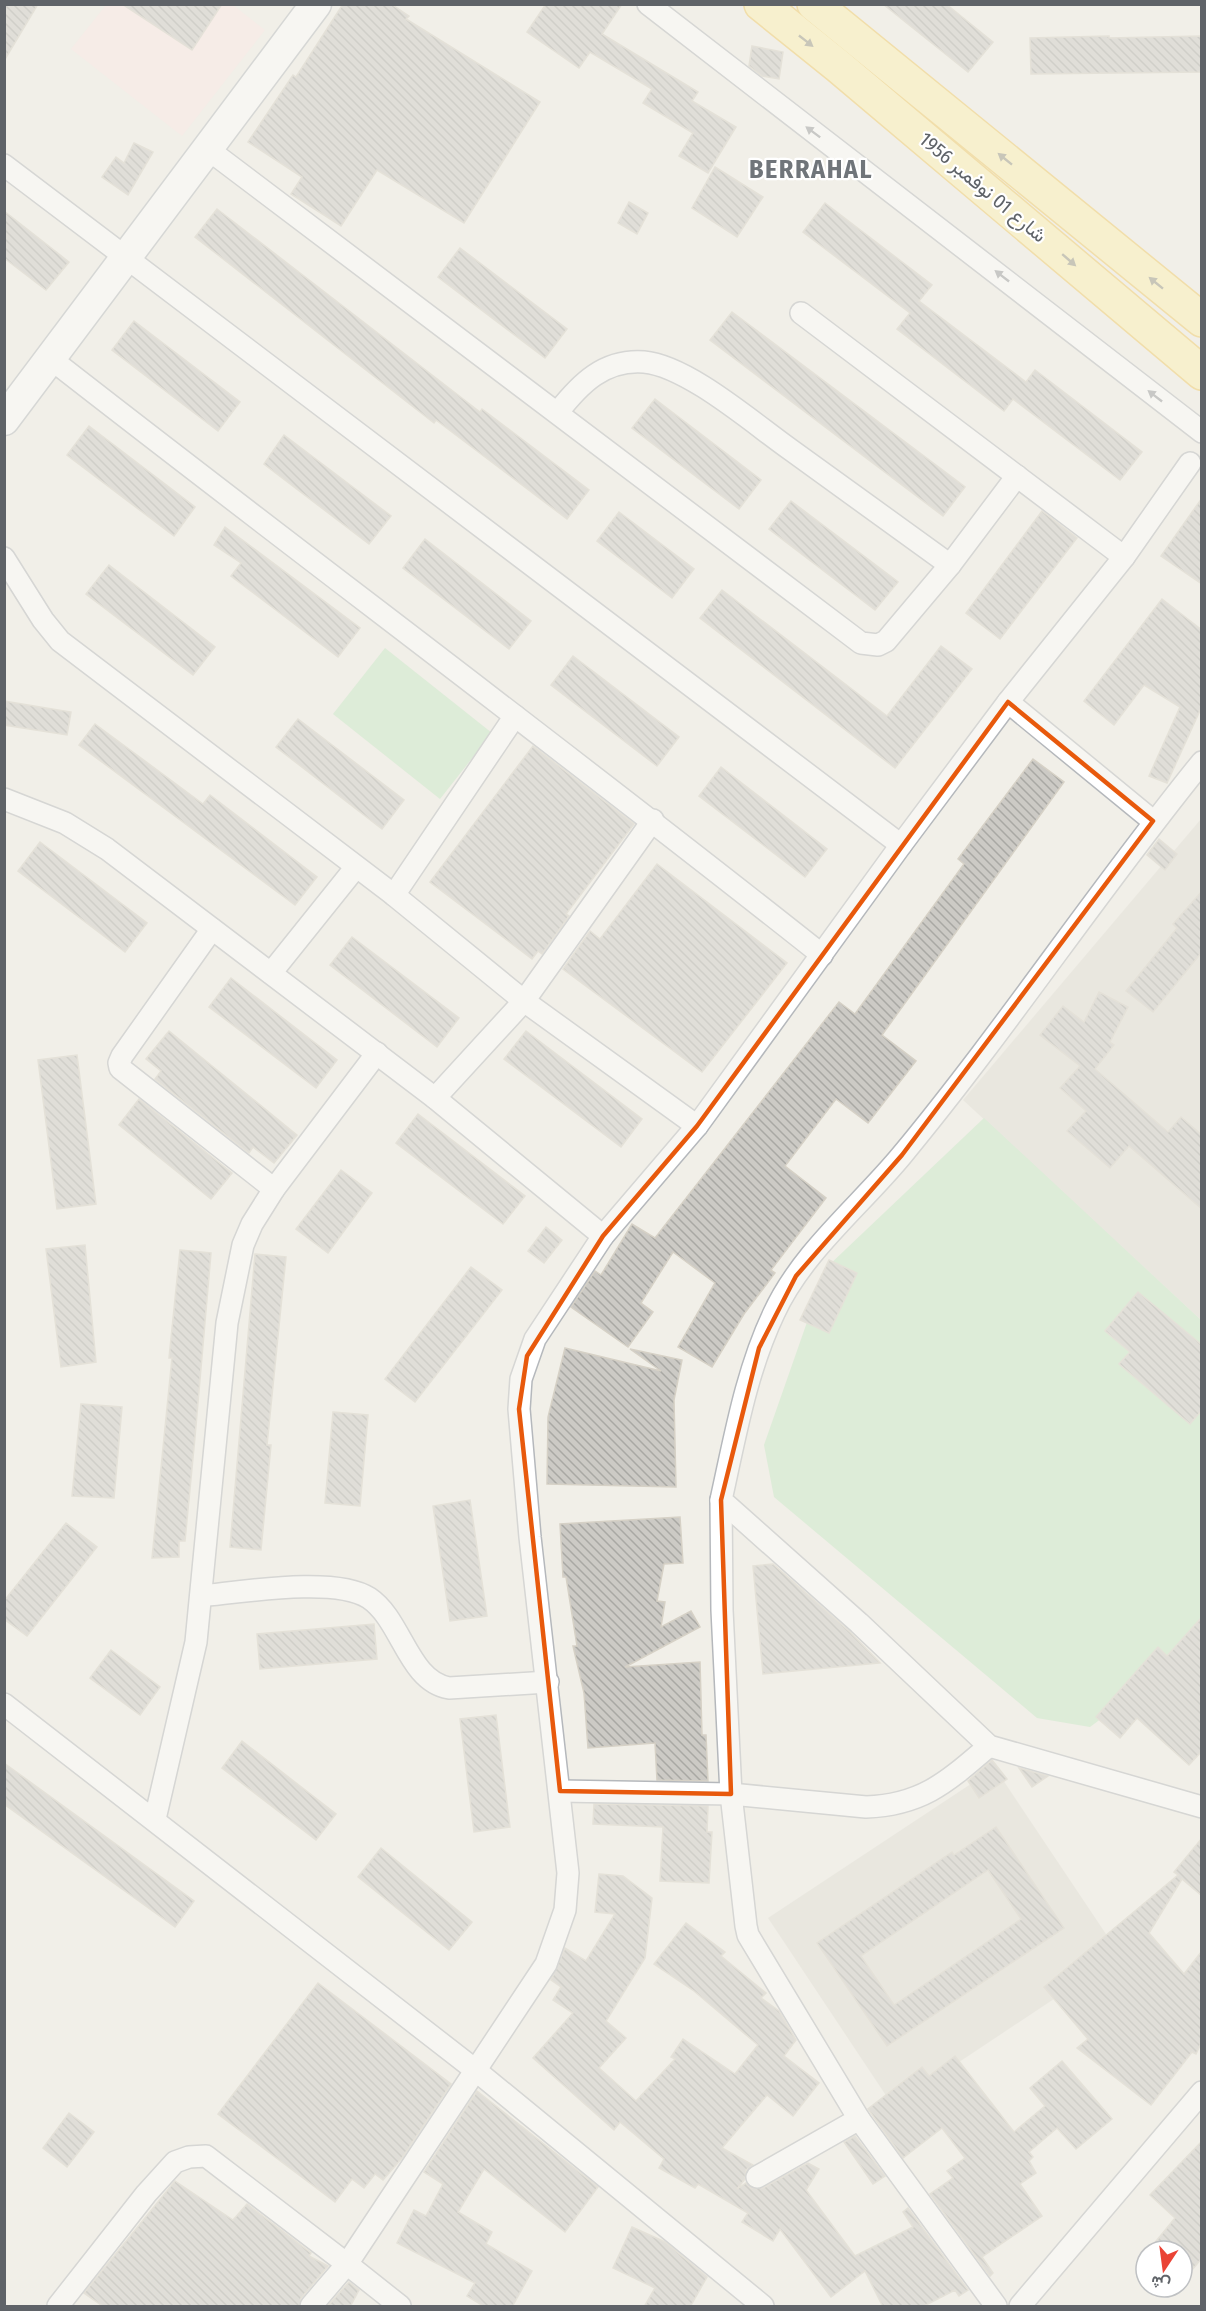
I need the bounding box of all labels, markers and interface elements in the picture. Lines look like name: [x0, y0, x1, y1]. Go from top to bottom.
one-way arrow: [799, 34, 814, 46]
one-way arrow: [806, 126, 821, 138]
street label: شارع 01 نوفمبر 1956: [913, 127, 1051, 249]
one-way arrow: [998, 153, 1013, 166]
district label: BERRAHAL: [749, 154, 873, 185]
one-way arrow: [1061, 253, 1076, 266]
one-way arrow: [994, 270, 1009, 282]
one-way arrow: [1148, 276, 1164, 289]
one-way arrow: [1148, 390, 1163, 402]
north arrow: [1134, 2239, 1194, 2299]
text: ش: [1149, 2272, 1172, 2295]

